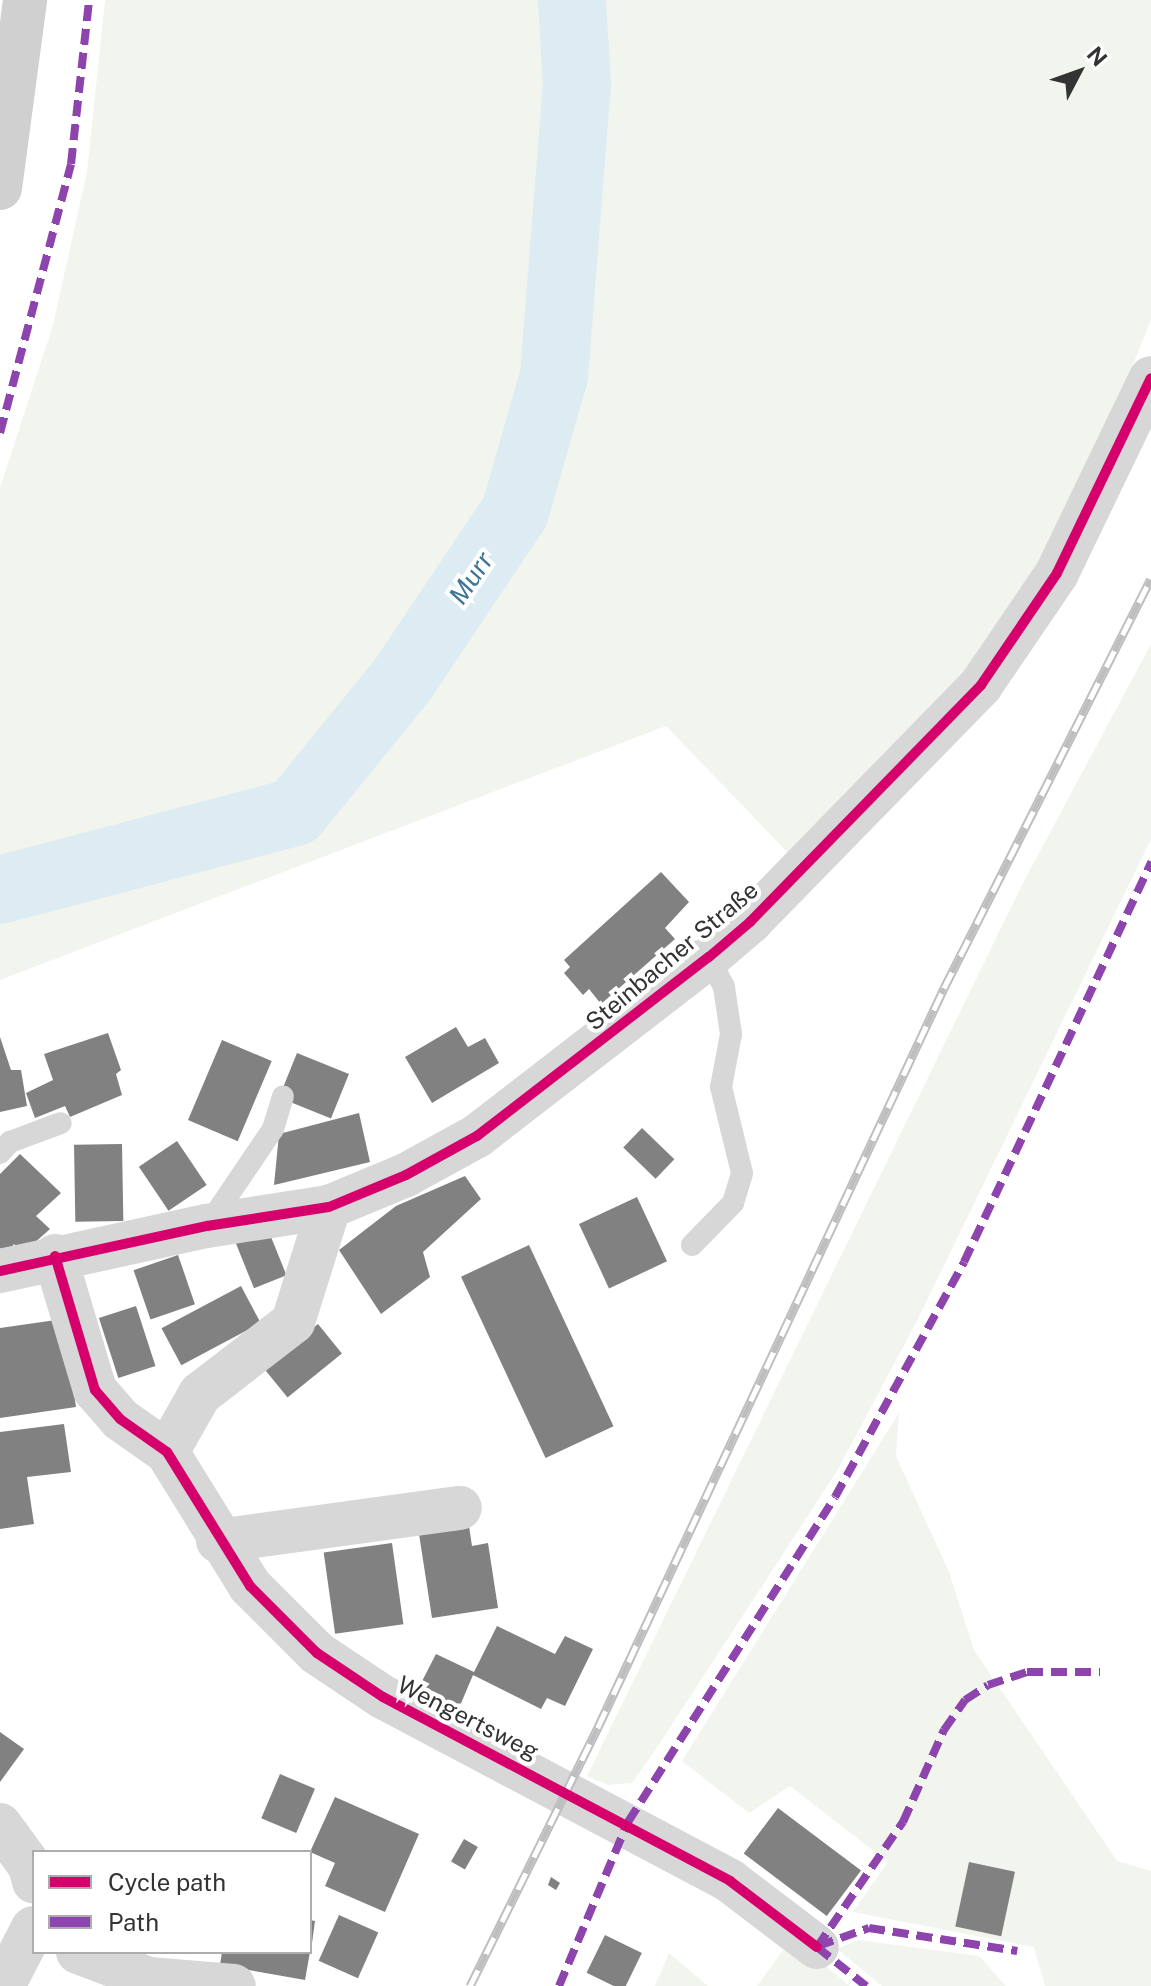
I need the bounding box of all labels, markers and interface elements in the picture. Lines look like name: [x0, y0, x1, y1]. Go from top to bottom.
north arrow: [1039, 32, 1119, 112]
text: N: [1082, 41, 1113, 71]
water label: Murr: [442, 546, 500, 610]
street label: Steinbacher Straße: [580, 876, 764, 1036]
street label: Wengertsweg: [393, 1670, 543, 1766]
legend: [32, 1850, 312, 1954]
text: Cycle path: [108, 1868, 226, 1896]
text: Path: [108, 1908, 159, 1936]

